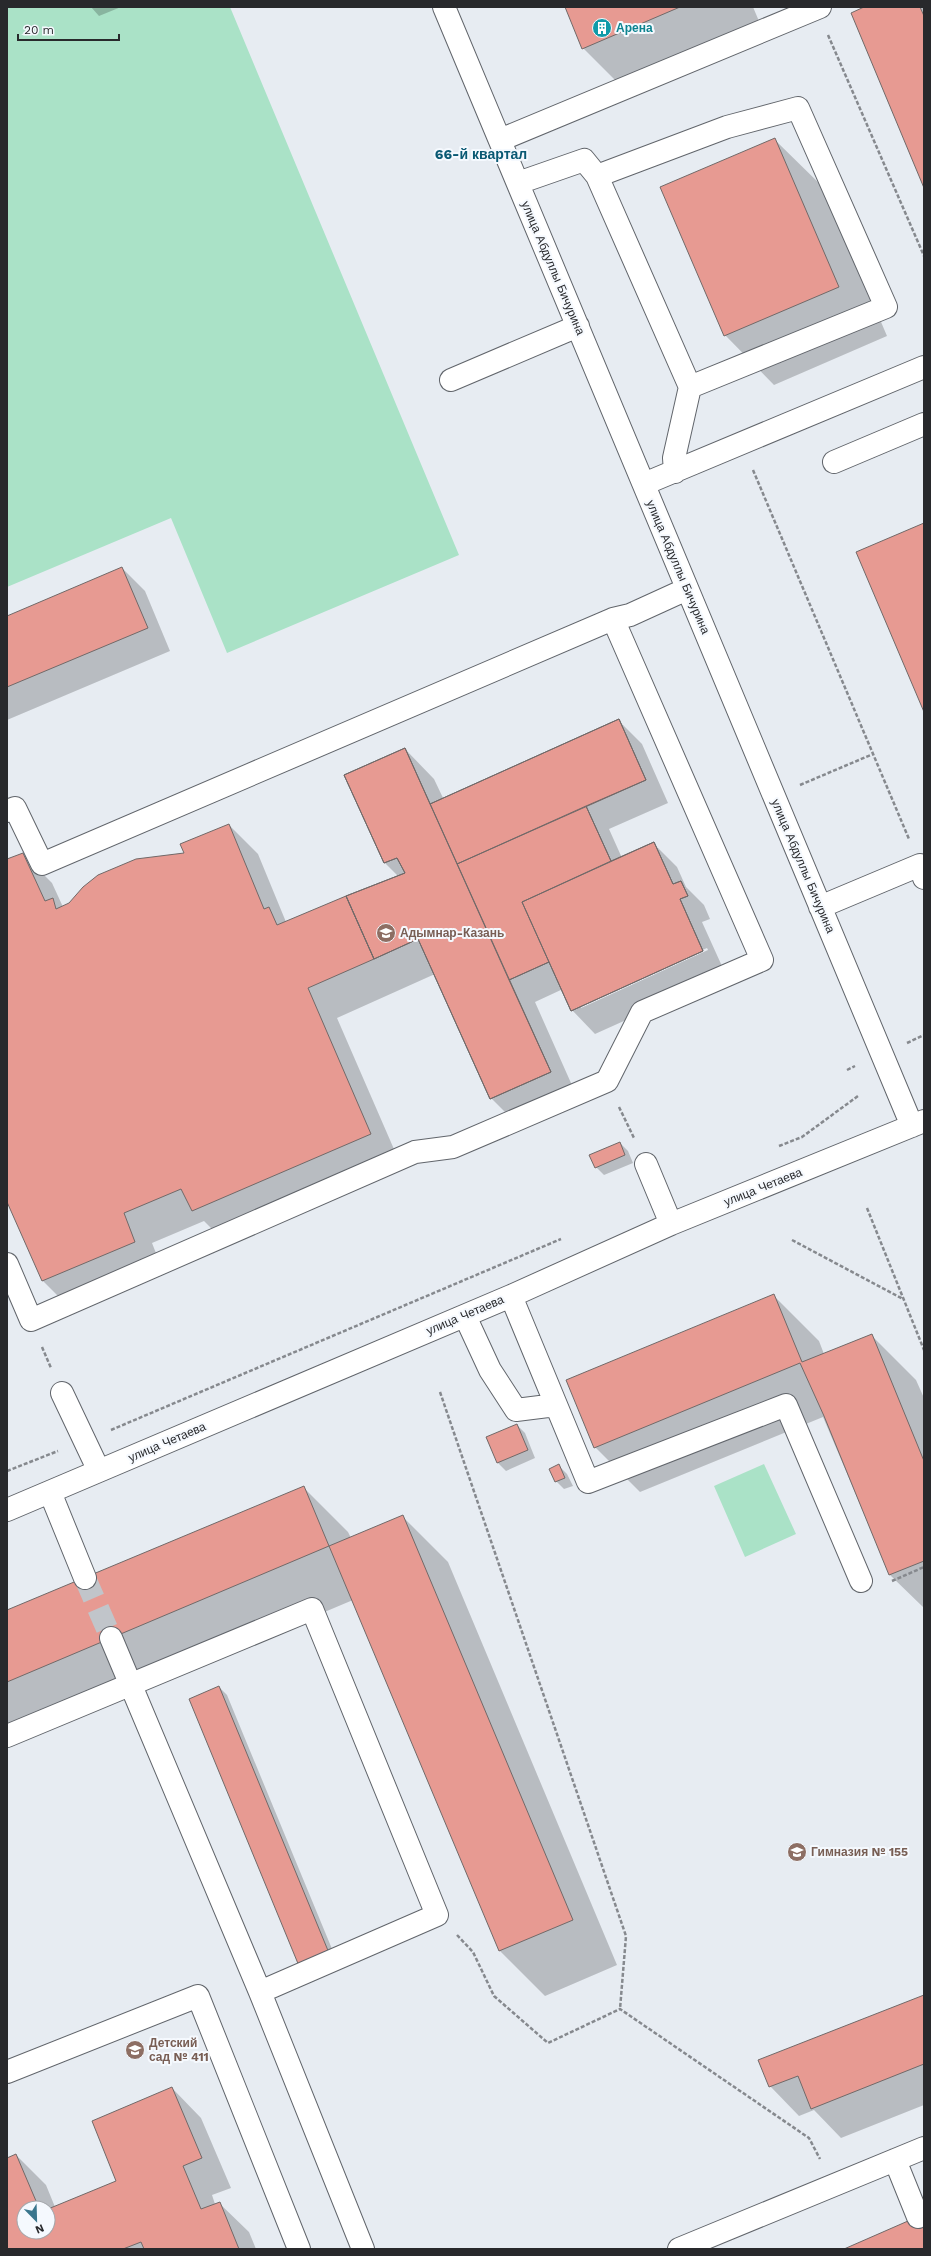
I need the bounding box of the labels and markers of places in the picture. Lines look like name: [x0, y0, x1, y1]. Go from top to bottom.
building icon: Арена: [591, 17, 613, 39]
place label: Арена: [616, 21, 653, 35]
school or university icon: Адымнар-Казань: [375, 922, 397, 944]
place label: Адымнар-Казань: [400, 926, 504, 940]
school or university icon: Гимназия № 155: [786, 1841, 808, 1863]
place label: Гимназия № 155: [811, 1845, 908, 1859]
place label: Детский сад № 411: [149, 2036, 209, 2064]
school or university icon: Детский сад № 411: [124, 2039, 146, 2061]

